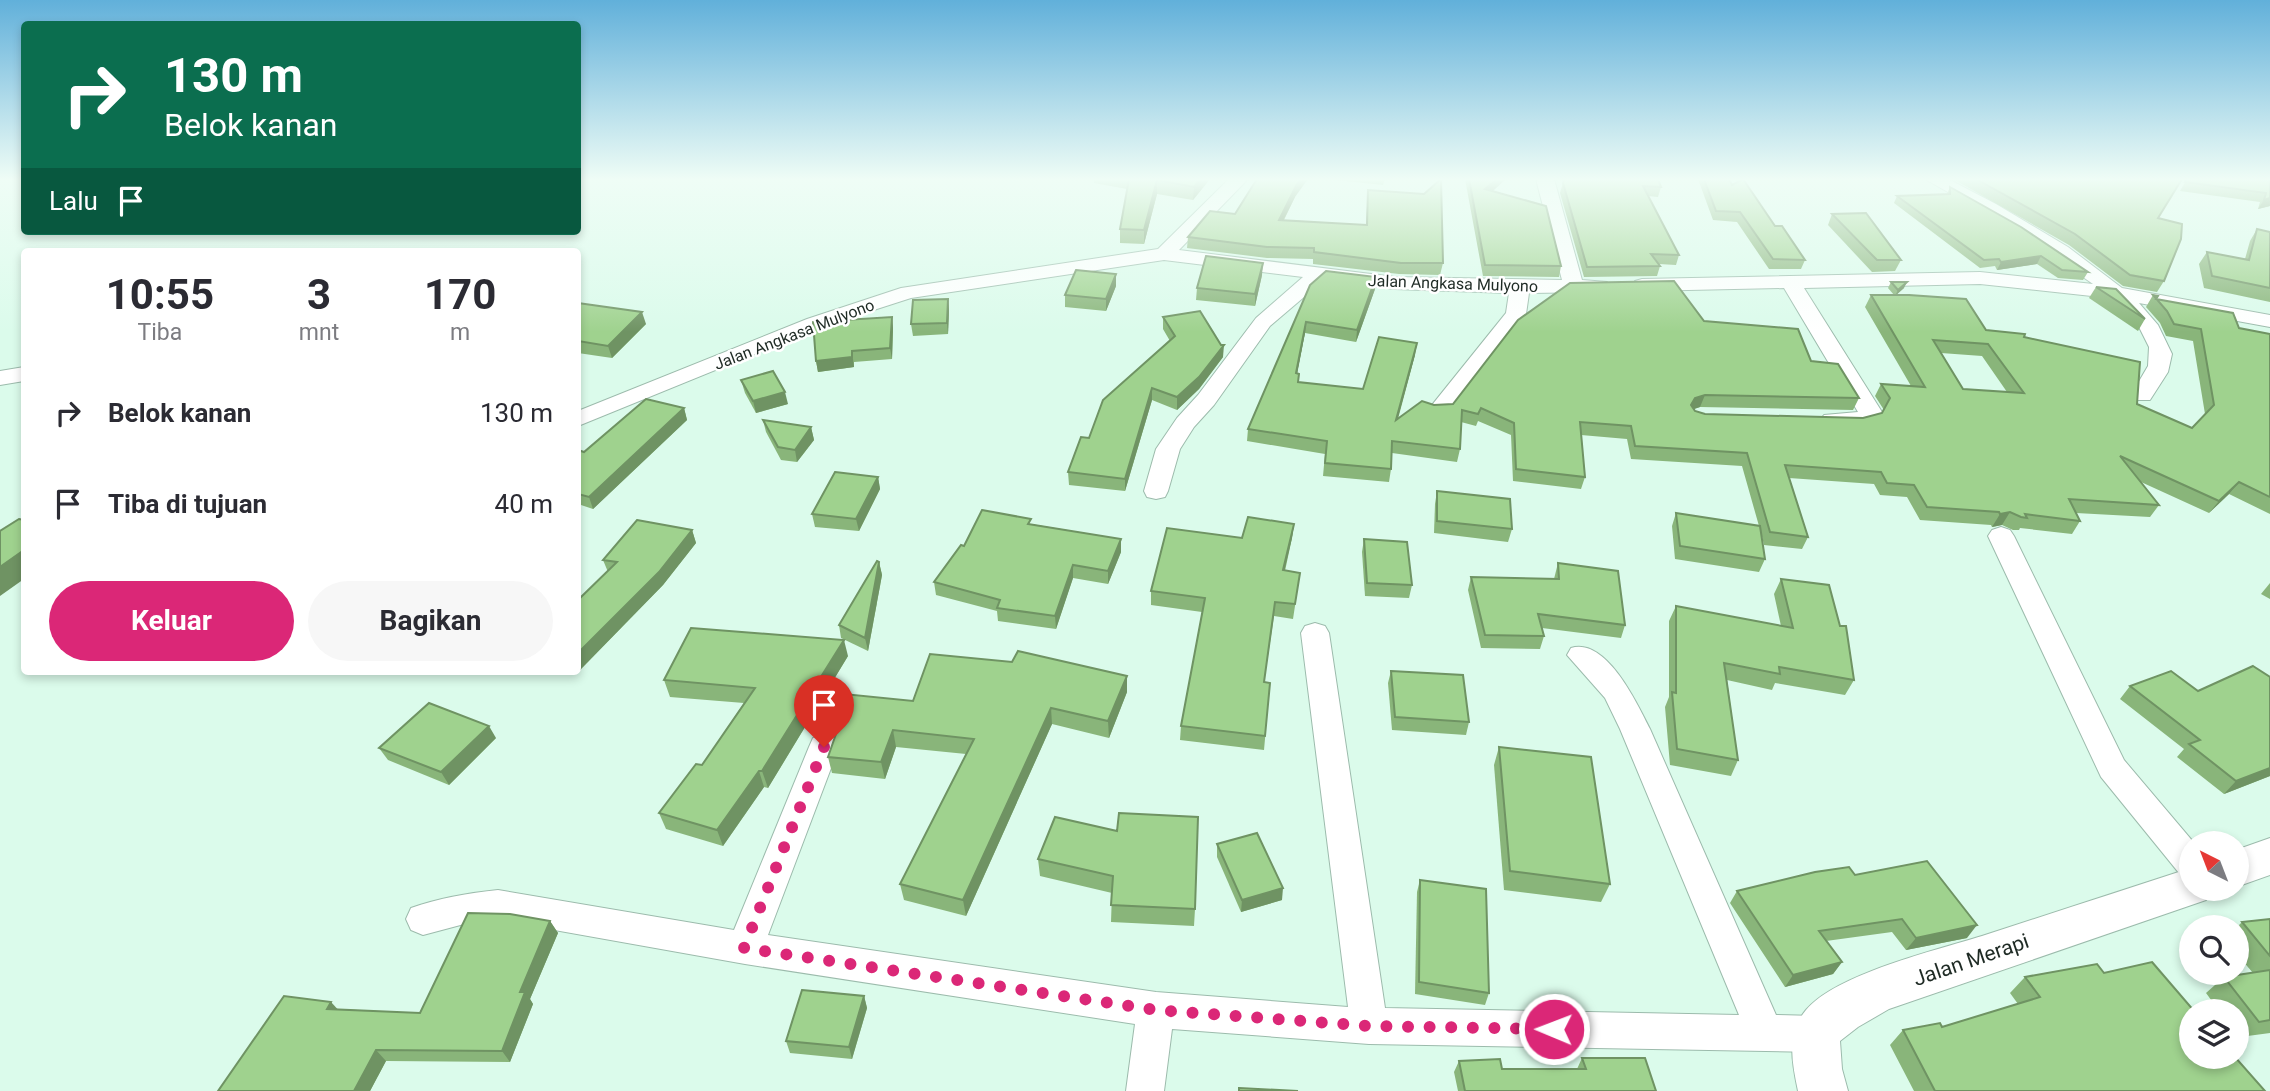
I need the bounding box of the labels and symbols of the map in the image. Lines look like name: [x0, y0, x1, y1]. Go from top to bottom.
street label: Jalan Angkasa Mulyono: [1368, 271, 1538, 296]
street label: Jalan Angkasa Mulyono: [711, 295, 877, 374]
pin: [794, 675, 854, 747]
north arrow: [2179, 831, 2249, 901]
street label: Jalan Merapi: [1910, 929, 2032, 991]
position arrow: [1517, 992, 1591, 1066]

